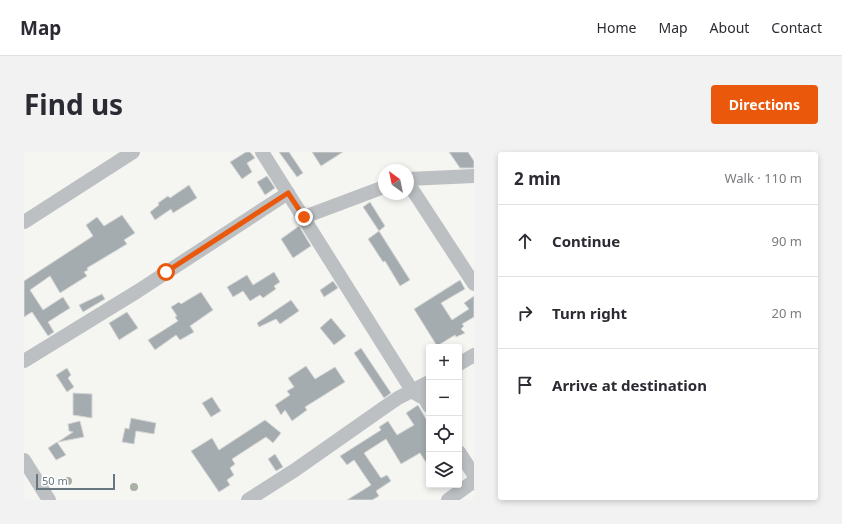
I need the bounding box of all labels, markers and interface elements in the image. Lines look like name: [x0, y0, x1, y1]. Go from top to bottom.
text: Map: [20, 15, 61, 41]
text: Home: [597, 18, 636, 37]
text: Map: [658, 18, 688, 37]
text: About: [710, 18, 749, 37]
text: Contact: [771, 18, 822, 37]
text: Find us: [24, 85, 123, 123]
button: Directions: [711, 85, 818, 124]
north arrow: [378, 164, 414, 200]
text: 2 min: [514, 167, 561, 190]
text: Walk · 110 m: [724, 169, 802, 187]
route end: [295, 208, 313, 226]
icon: ahead: [514, 230, 536, 252]
text: Continue: [552, 231, 620, 251]
text: 90 m: [772, 232, 802, 250]
route start: [157, 263, 175, 281]
icon: right: [514, 302, 536, 324]
text: Turn right: [552, 303, 627, 323]
text: 20 m: [772, 304, 802, 322]
map controls: [426, 344, 462, 488]
button: +: [426, 344, 462, 380]
icon: arrive: [514, 374, 536, 396]
text: Arrive at destination: [552, 375, 707, 395]
button: −: [426, 380, 462, 416]
button: locate: [426, 416, 462, 452]
button: layers: [426, 452, 462, 488]
scale bar: [36, 472, 115, 491]
text: 50 m: [42, 473, 68, 488]

